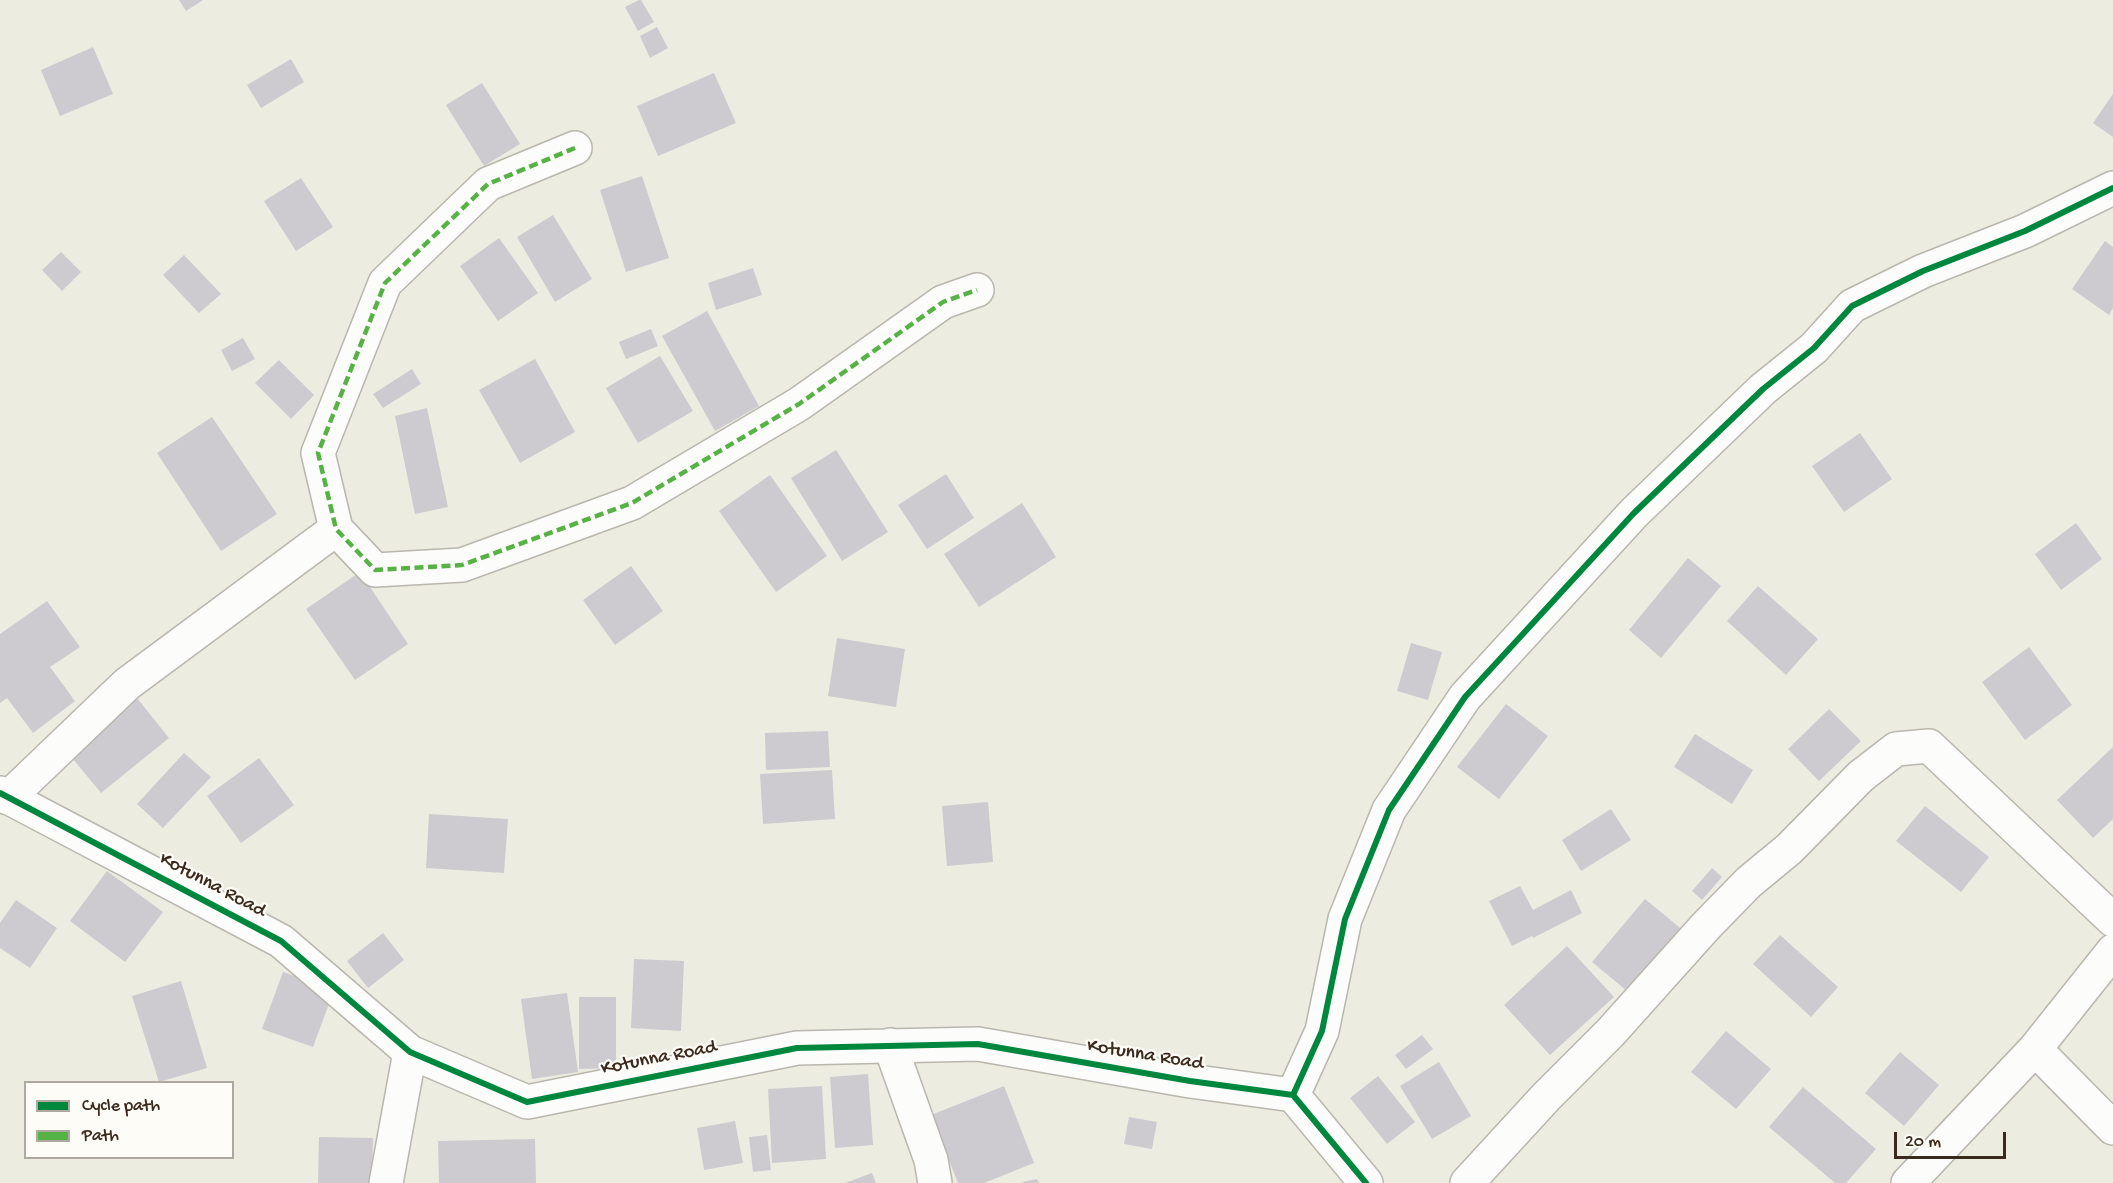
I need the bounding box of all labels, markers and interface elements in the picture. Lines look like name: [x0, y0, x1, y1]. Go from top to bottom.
street label: Kotunna Road: [155, 848, 269, 924]
street label: Kotunna Road: [1085, 1035, 1205, 1077]
street label: Kotunna Road: [599, 1036, 719, 1082]
legend: [24, 1081, 234, 1159]
text: Cycle path: [82, 1096, 160, 1117]
scale bar: [1897, 1120, 2010, 1158]
text: Path: [82, 1126, 119, 1147]
text: 20 m: [1905, 1132, 1941, 1153]

